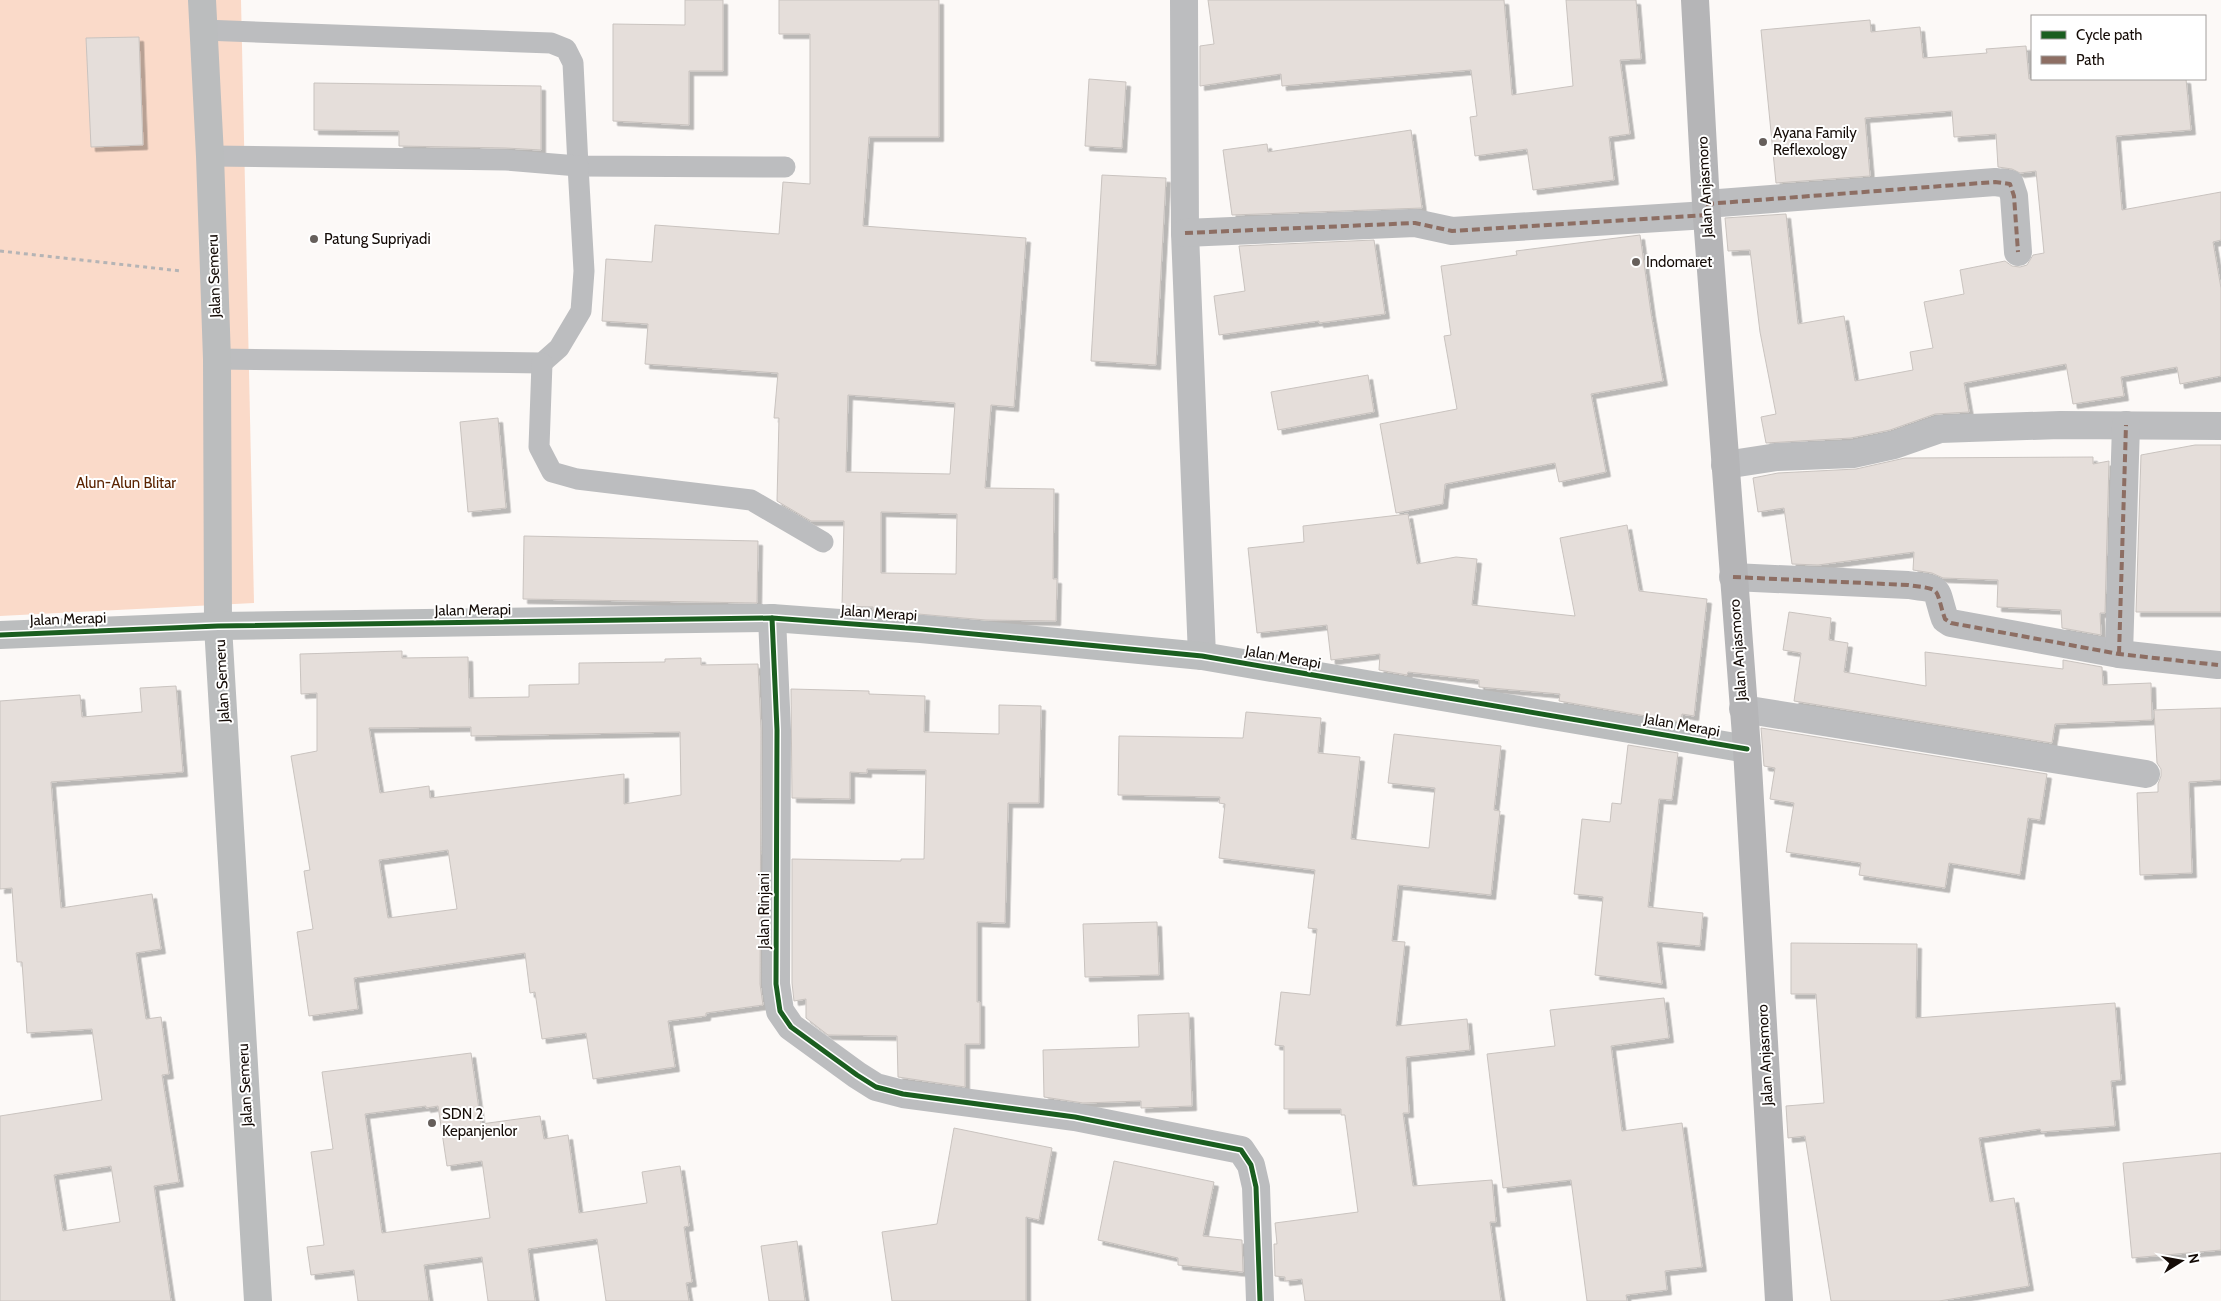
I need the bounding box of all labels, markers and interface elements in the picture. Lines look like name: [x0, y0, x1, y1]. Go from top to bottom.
legend: [2031, 15, 2206, 80]
text: Cycle path: [2076, 26, 2142, 44]
text: Path: [2076, 51, 2105, 69]
place label: Ayana Family Reflexology: [1773, 124, 1857, 159]
street label: Jalan Anjasmoro: [1693, 136, 1717, 239]
marker: Ayana Family Reflexology: [1757, 136, 1769, 148]
place label: Patung Supriyadi: [324, 230, 431, 248]
marker: Patung Supriyadi: [308, 233, 320, 245]
street label: Jalan Semeru: [204, 234, 224, 319]
place label: Indomaret: [1646, 253, 1712, 271]
marker: Indomaret: [1630, 256, 1642, 268]
park label: Alun-Alun Blitar: [76, 474, 176, 492]
street label: Jalan Anjasmoro: [1725, 599, 1751, 702]
street label: Jalan Merapi: [434, 600, 511, 620]
street label: Jalan Merapi: [839, 601, 918, 625]
street label: Jalan Merapi: [28, 609, 107, 629]
street label: Jalan Semeru: [211, 639, 233, 724]
street label: Jalan Merapi: [1243, 641, 1322, 672]
street label: Jalan Merapi: [1642, 709, 1721, 740]
street label: Jalan Rinjani: [755, 873, 773, 950]
street label: Jalan Anjasmoro: [1753, 1004, 1777, 1107]
street label: Jalan Semeru: [234, 1043, 256, 1128]
place label: SDN 2 Kepanjenlor: [442, 1105, 518, 1140]
marker: SDN 2 Kepanjenlor: [426, 1117, 438, 1129]
north arrow: [2156, 1236, 2206, 1286]
text: N: [2184, 1252, 2204, 1265]

